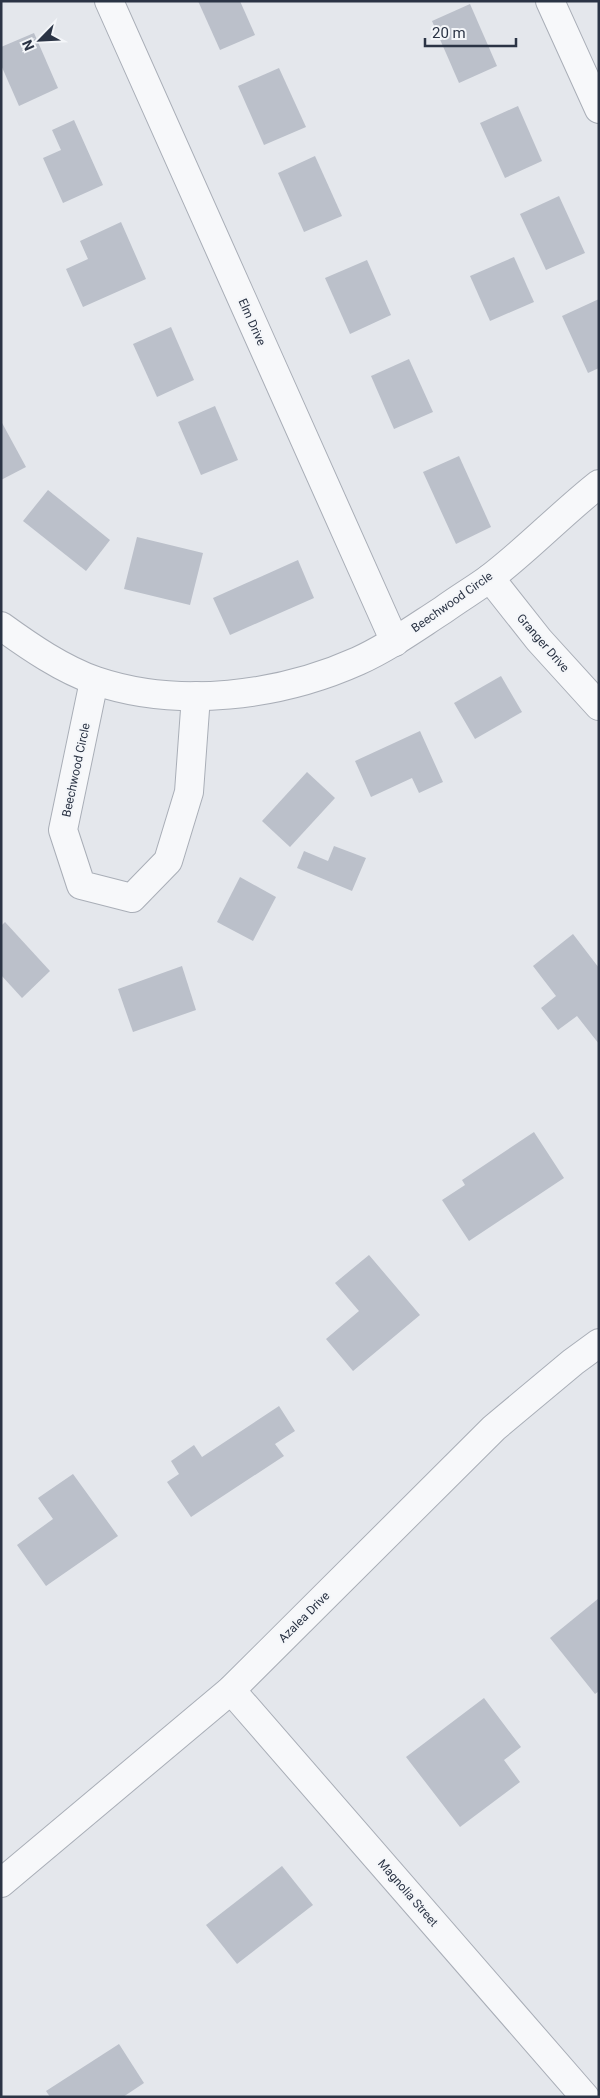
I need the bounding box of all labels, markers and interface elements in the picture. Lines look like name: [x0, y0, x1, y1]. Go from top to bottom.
north arrow: [15, 15, 65, 65]
scale bar: [425, 15, 516, 47]
text: 20 m: [432, 24, 466, 42]
text: N: [19, 38, 37, 53]
street label: Elm Drive: [235, 296, 269, 348]
street label: Beechwood Circle: [409, 569, 495, 635]
street label: Granger Drive: [514, 611, 572, 675]
street label: Beechwood Circle: [59, 722, 93, 818]
street label: Azalea Drive: [276, 1589, 332, 1645]
street label: Magnolia Street: [375, 1857, 441, 1929]

